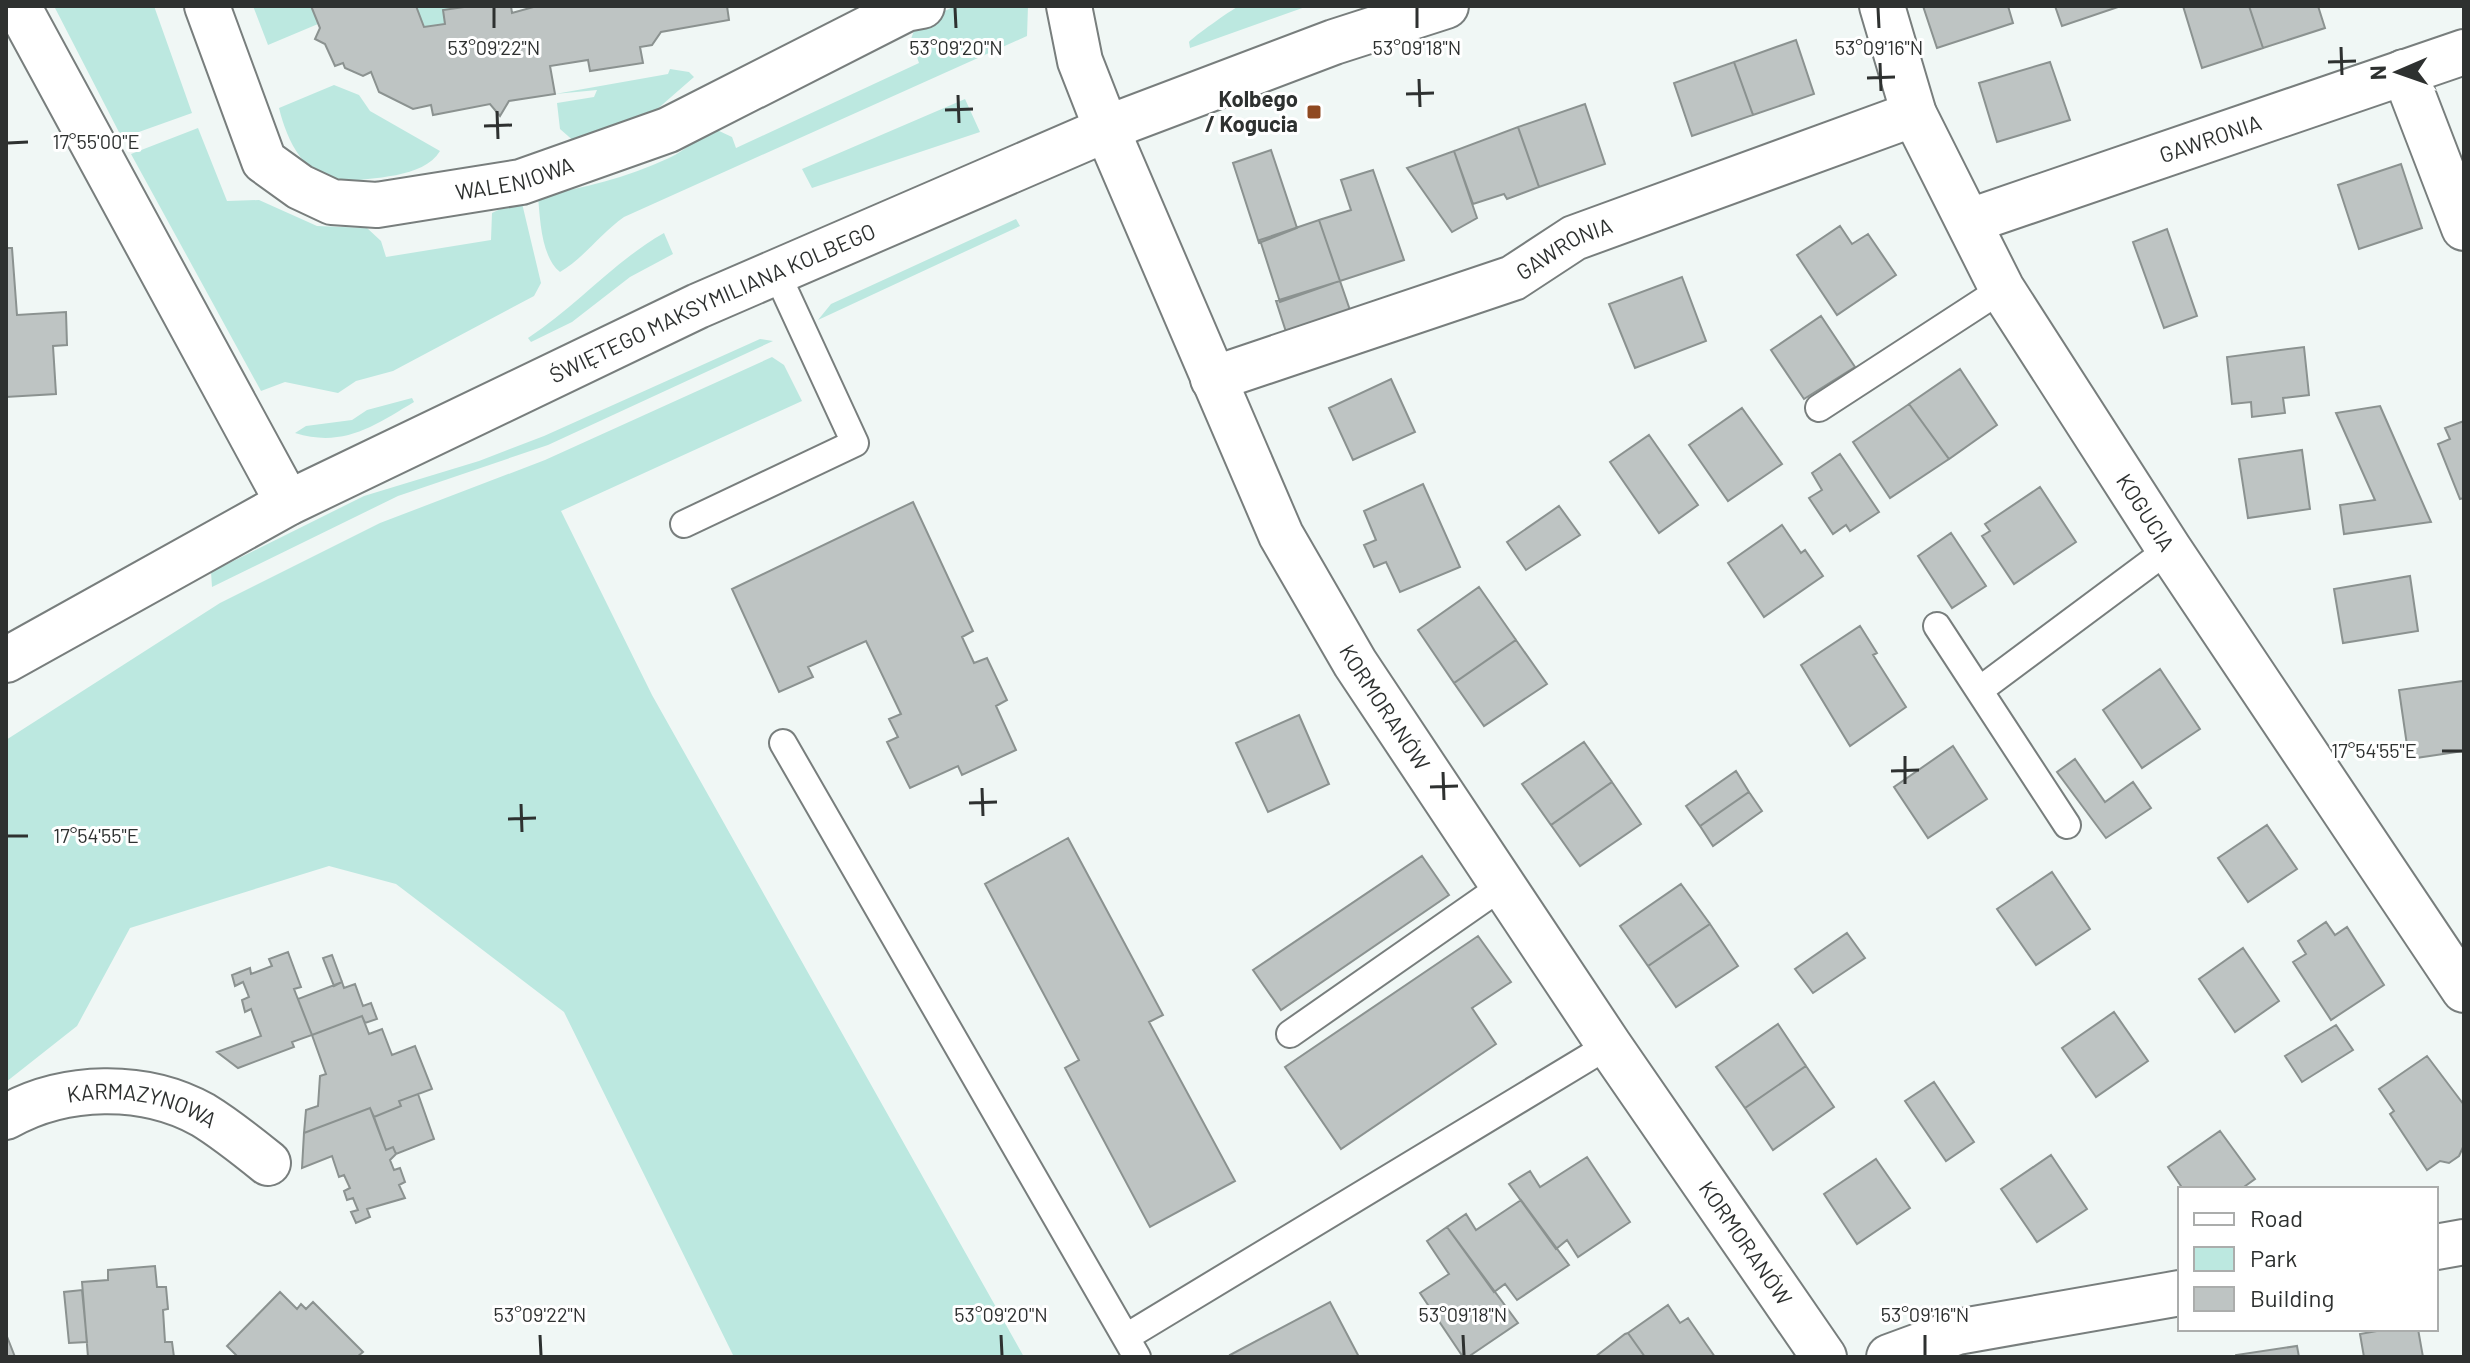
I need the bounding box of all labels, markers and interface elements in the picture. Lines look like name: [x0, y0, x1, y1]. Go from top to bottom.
north arrow: [2358, 32, 2438, 112]
text: 53°09'22"N: [448, 35, 540, 59]
text: 53°09'20"N: [909, 35, 1003, 59]
text: 53°09'18"N: [1373, 35, 1461, 59]
text: 53°09'16"N: [1835, 35, 1923, 59]
text: N: [2364, 65, 2390, 81]
place label: Kolbego / Kogucia: [1205, 85, 1298, 136]
marker: Kolbego / Kogucia: [1305, 103, 1323, 121]
street label: GAWRONIA: [2156, 108, 2264, 167]
text: 17°55'00"E: [52, 129, 140, 153]
street label: WALENIOWA: [453, 151, 577, 204]
street label: GAWRONIA: [1511, 211, 1615, 285]
street label: ŚWIĘTEGO MAKSYMILIANA KOLBEGO: [545, 217, 879, 388]
street label: KOGUCIA: [2112, 468, 2181, 555]
street label: KORMORANÓW: [1335, 639, 1436, 775]
text: 17°54'55"E: [2331, 738, 2417, 762]
text: 17°54'55"E: [53, 823, 139, 847]
street label: KARMAZYNOWA: [65, 1077, 222, 1132]
street label: KORMORANÓW: [1694, 1175, 1798, 1310]
legend: [2178, 1187, 2438, 1331]
text: Road: [2250, 1203, 2303, 1232]
text: Park: [2250, 1243, 2297, 1272]
text: Building: [2250, 1283, 2334, 1312]
text: 53°09'22"N: [494, 1302, 586, 1326]
text: 53°09'20"N: [954, 1302, 1048, 1326]
text: 53°09'18"N: [1419, 1302, 1507, 1326]
text: 53°09'16"N: [1881, 1302, 1969, 1326]

